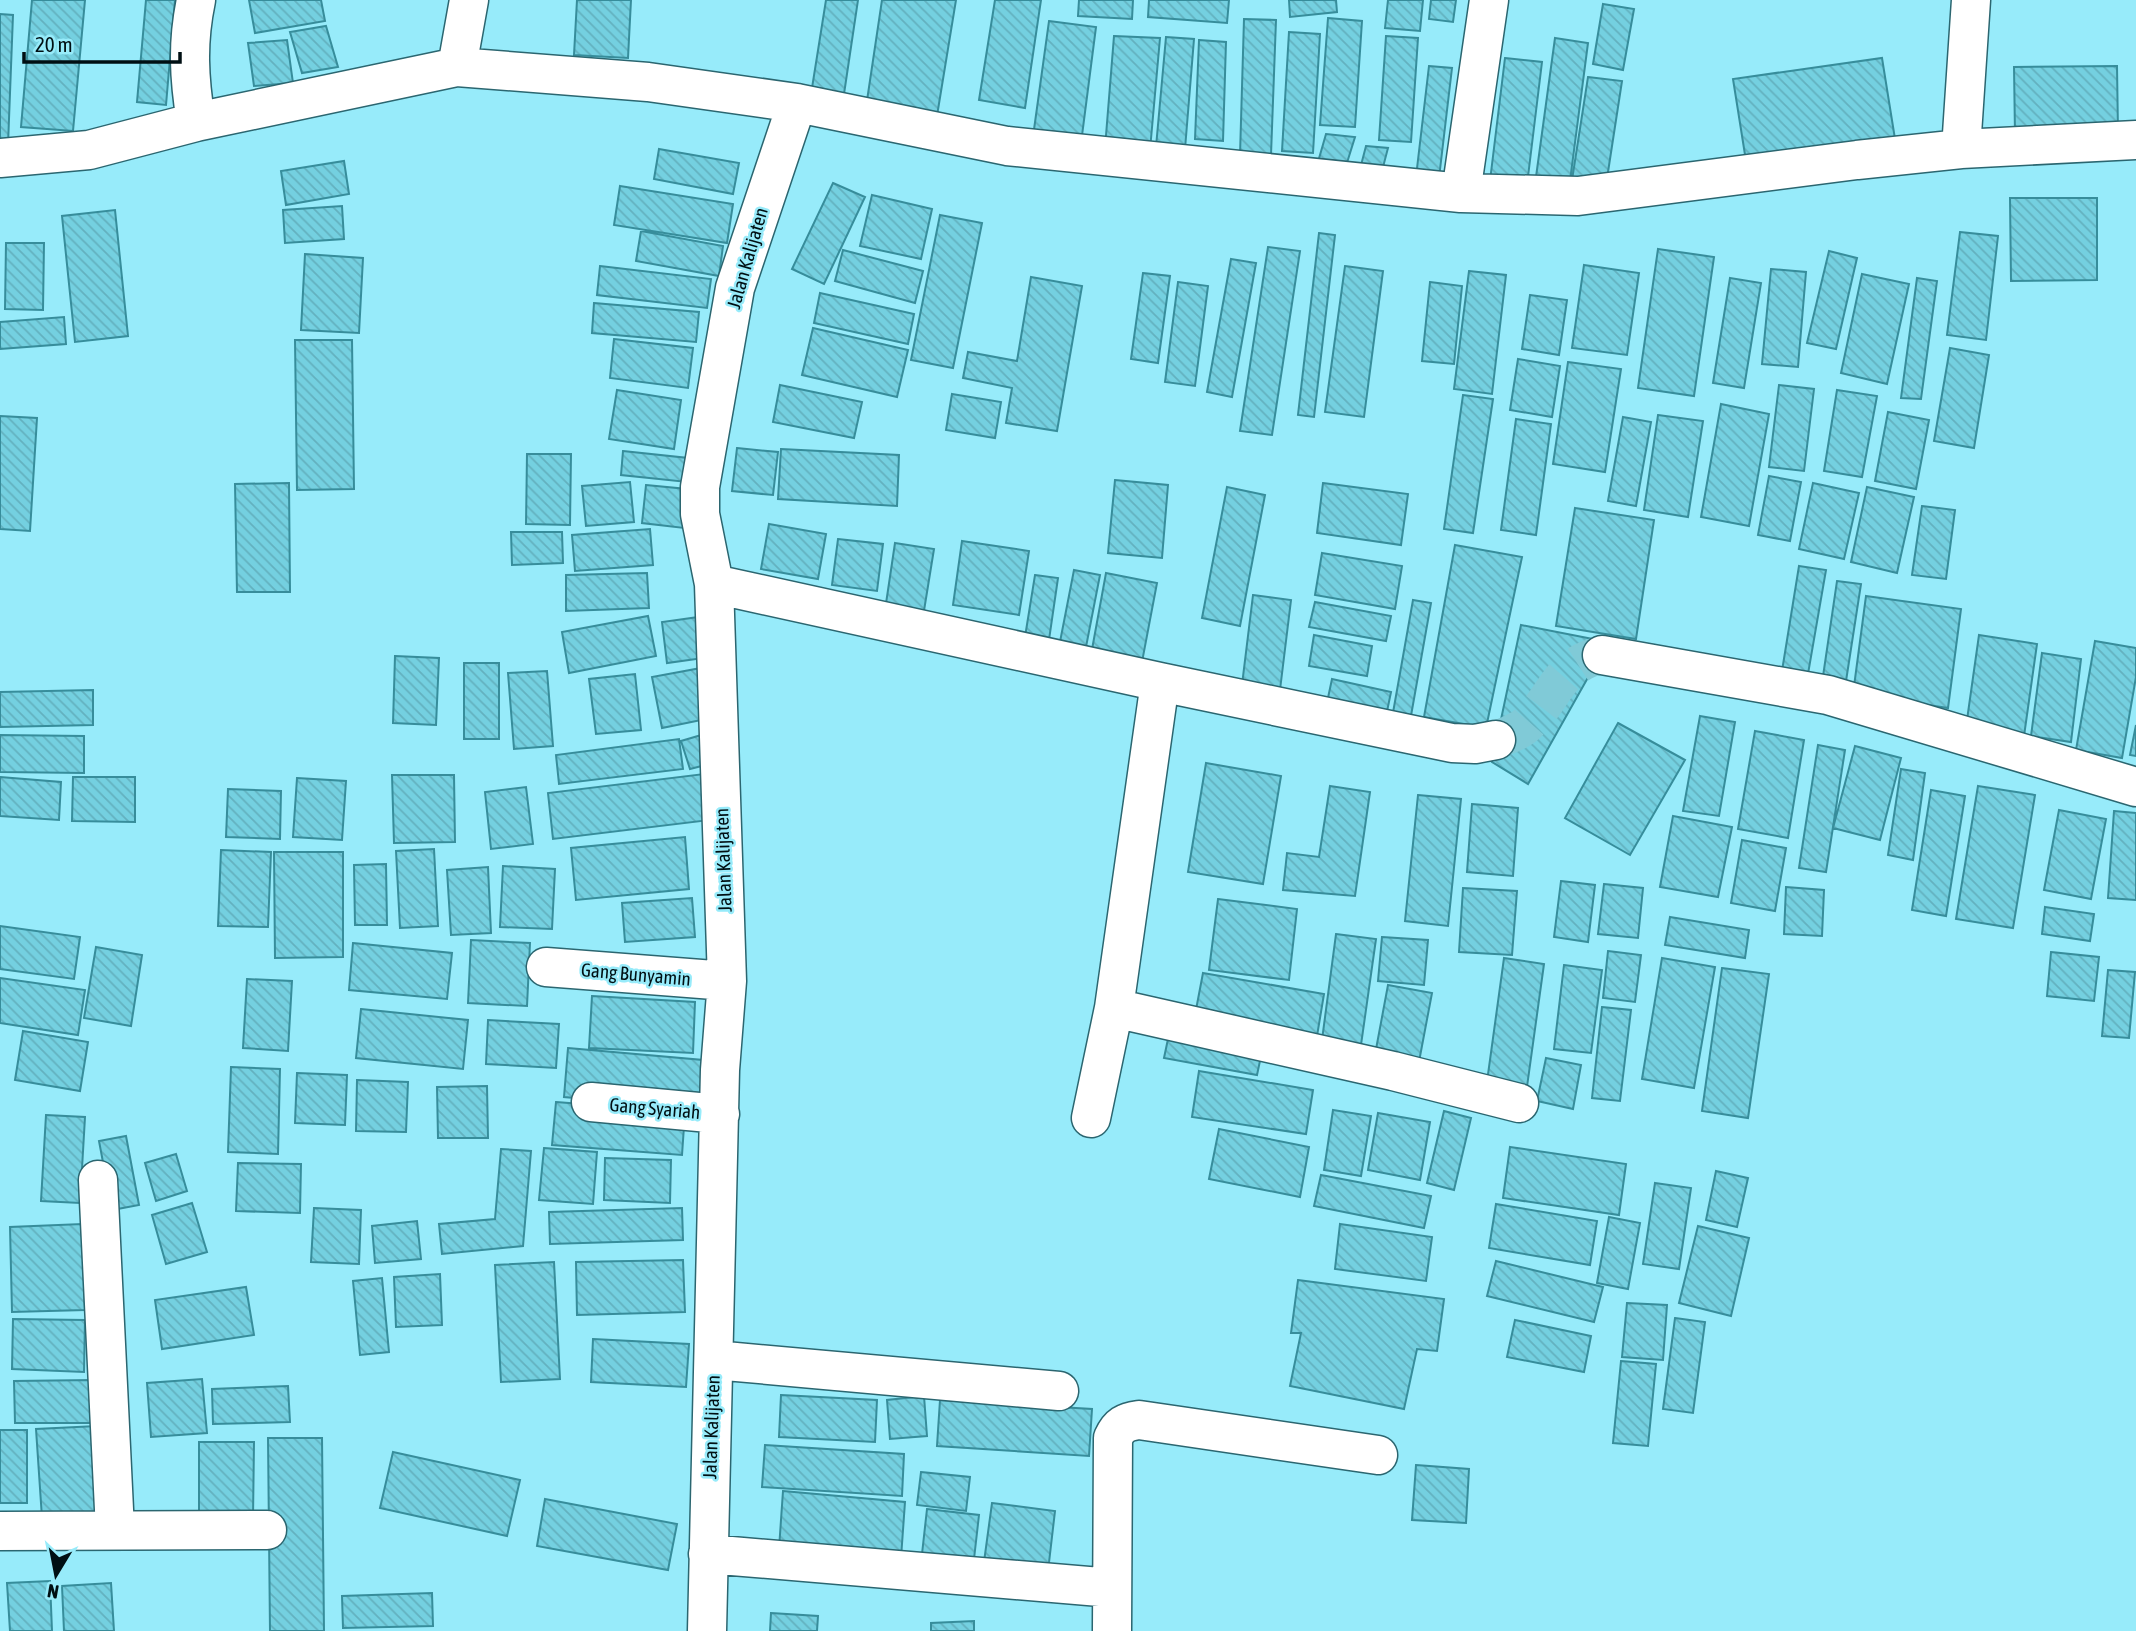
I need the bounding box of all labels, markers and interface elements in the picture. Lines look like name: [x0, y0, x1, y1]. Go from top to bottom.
scale bar: [24, 21, 180, 65]
text: 20 m: [35, 32, 73, 56]
street label: Jalan Kalijaten: [722, 205, 772, 311]
street label: Jalan Kalijaten: [710, 808, 736, 912]
street label: Gang Bunyamin: [580, 958, 692, 990]
street label: Gang Syariah: [609, 1093, 701, 1123]
street label: Jalan Kalijaten: [698, 1375, 724, 1479]
north arrow: [21, 1540, 91, 1610]
text: N: [46, 1580, 60, 1604]

